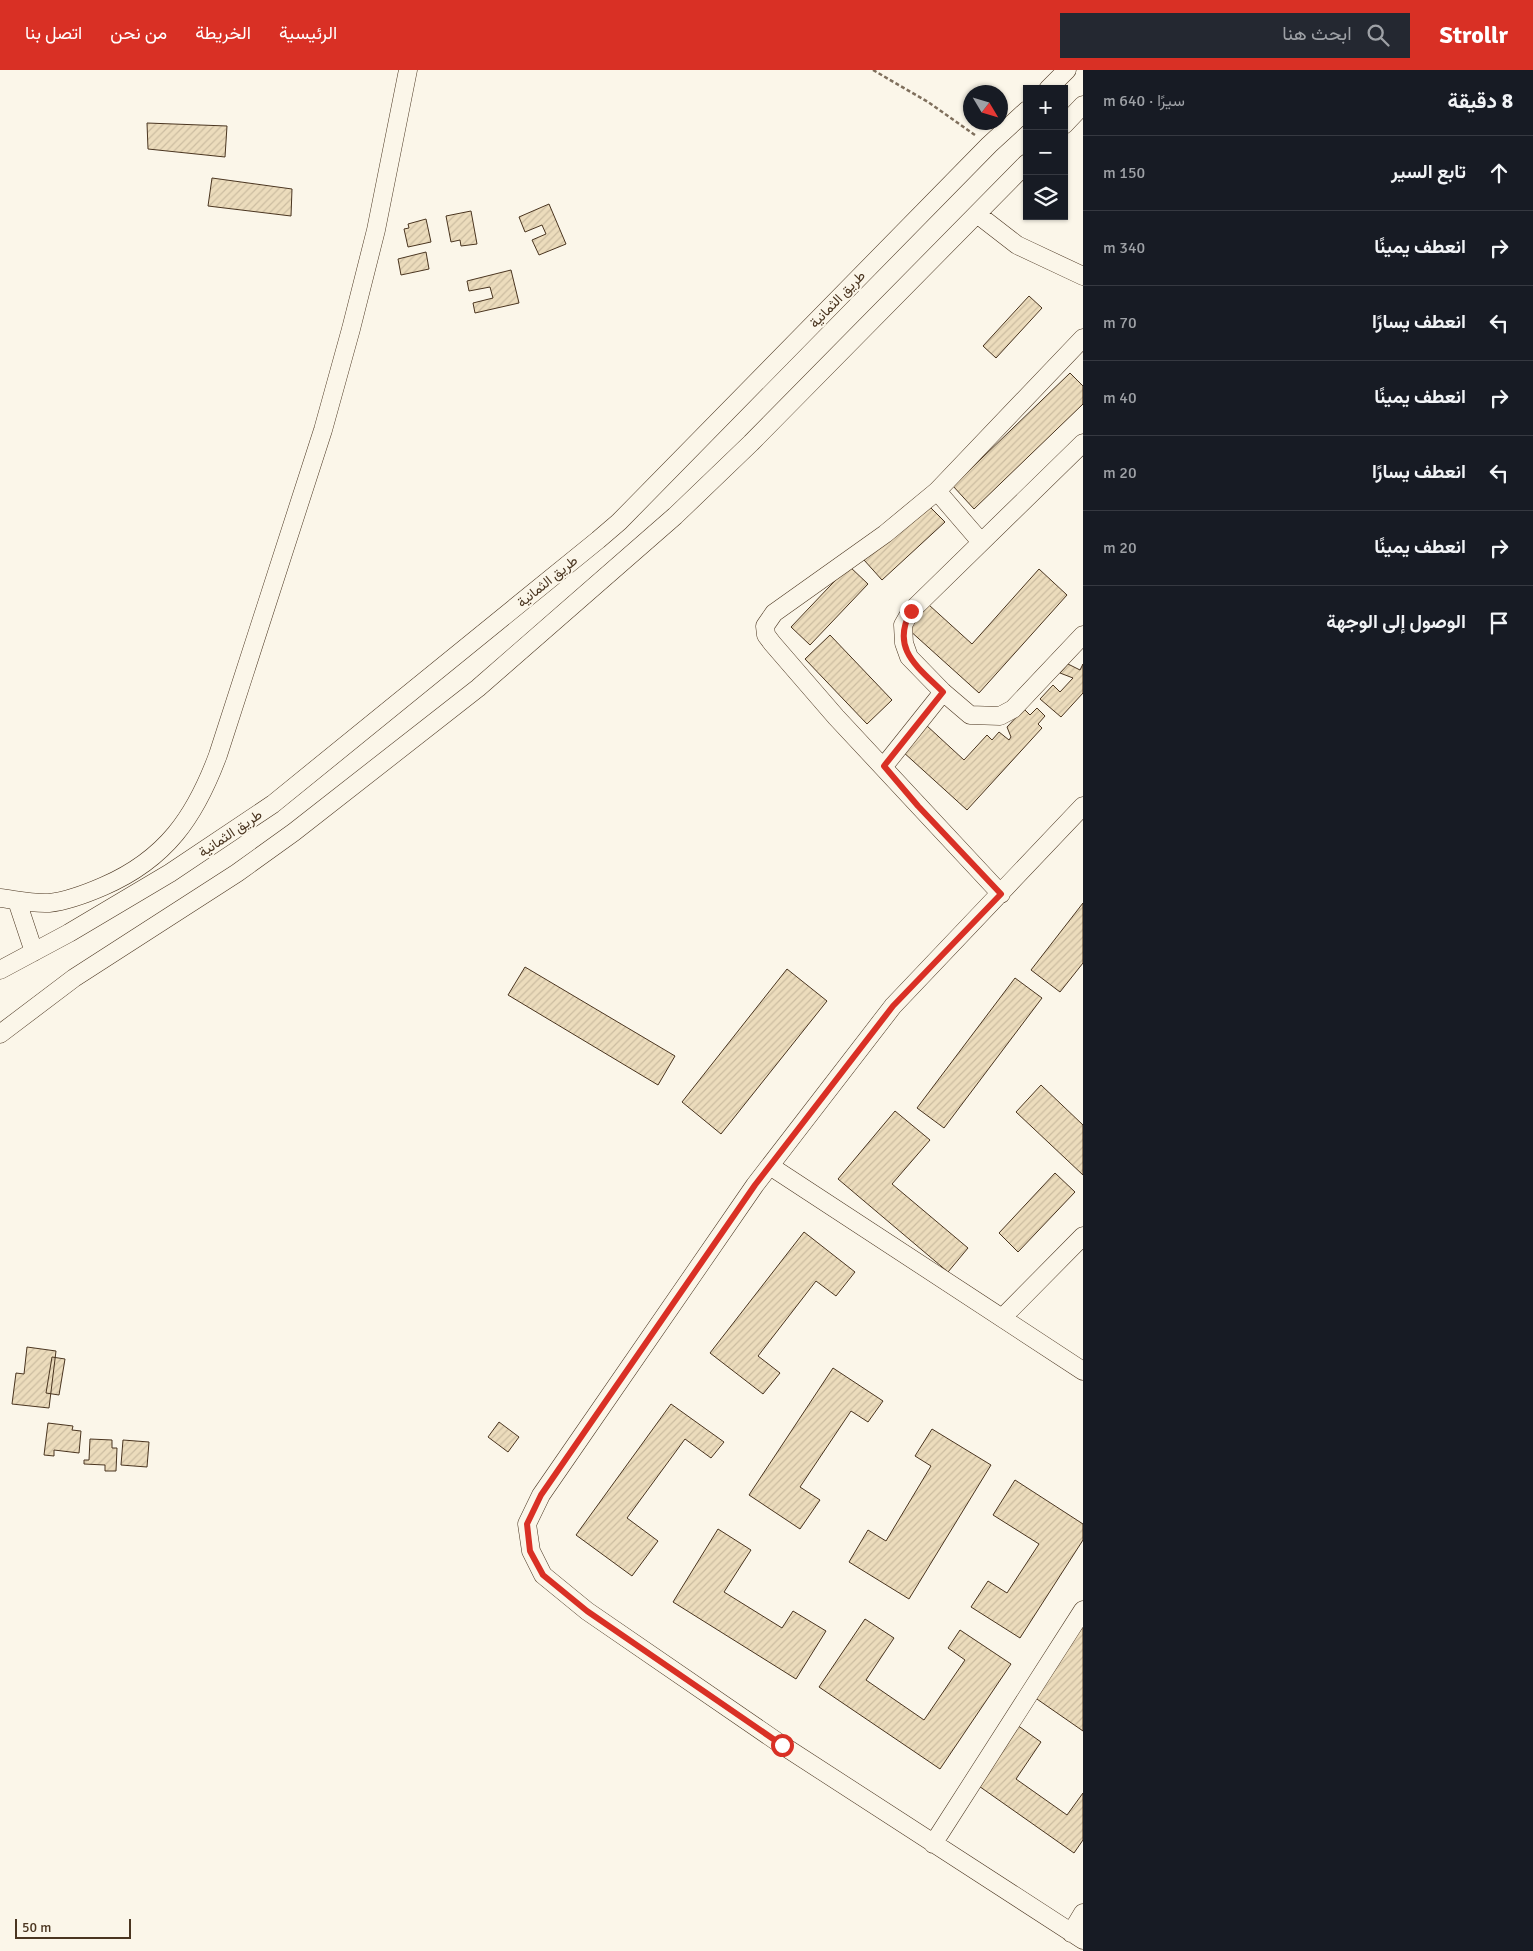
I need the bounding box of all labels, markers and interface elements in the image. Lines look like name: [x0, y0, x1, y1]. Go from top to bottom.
search box: [1060, 13, 1410, 58]
text: Strollr: [1440, 20, 1508, 50]
icon: search: [1364, 21, 1392, 49]
text: اتصل بنا: [25, 22, 82, 44]
text: من نحن: [110, 22, 167, 44]
text: الخريطة: [195, 22, 251, 44]
text: الرئيسية: [279, 22, 337, 44]
text: ابحث هنا: [1282, 22, 1352, 46]
north arrow: [963, 85, 1008, 130]
map controls: [1023, 85, 1068, 220]
button: +: [1023, 85, 1068, 130]
text: 8 دقيقة: [1448, 88, 1513, 114]
text: سيرًا · 640 m: [1103, 91, 1185, 111]
button: −: [1023, 130, 1068, 175]
icon: ahead: [1485, 159, 1513, 187]
text: تابع السير: [1391, 160, 1466, 184]
text: 150 m: [1103, 163, 1145, 183]
button: layers: [1023, 175, 1068, 220]
icon: right: [1485, 234, 1513, 262]
text: انعطف يمينًا: [1374, 235, 1466, 259]
text: 340 m: [1103, 238, 1145, 258]
street label: طريق الثمانية: [806, 267, 869, 332]
icon: left: [1485, 309, 1513, 337]
text: انعطف يسارًا: [1372, 310, 1466, 334]
text: 70 m: [1103, 313, 1137, 333]
icon: right: [1485, 384, 1513, 412]
text: انعطف يمينًا: [1374, 385, 1466, 409]
text: 40 m: [1103, 388, 1137, 408]
icon: left: [1485, 459, 1513, 487]
text: انعطف يسارًا: [1372, 460, 1466, 484]
text: 20 m: [1103, 463, 1137, 483]
icon: right: [1485, 534, 1513, 562]
text: انعطف يمينًا: [1374, 535, 1466, 559]
text: 20 m: [1103, 538, 1137, 558]
street label: طريق الثمانية: [514, 552, 581, 611]
route end: [900, 600, 923, 623]
icon: arrive: [1485, 609, 1513, 637]
text: الوصول إلى الوجهة: [1326, 610, 1466, 634]
street label: طريق الثمانية: [195, 806, 265, 861]
route start: [771, 1734, 794, 1757]
scale bar: [15, 1916, 131, 1939]
text: 50 m: [22, 1919, 51, 1936]

